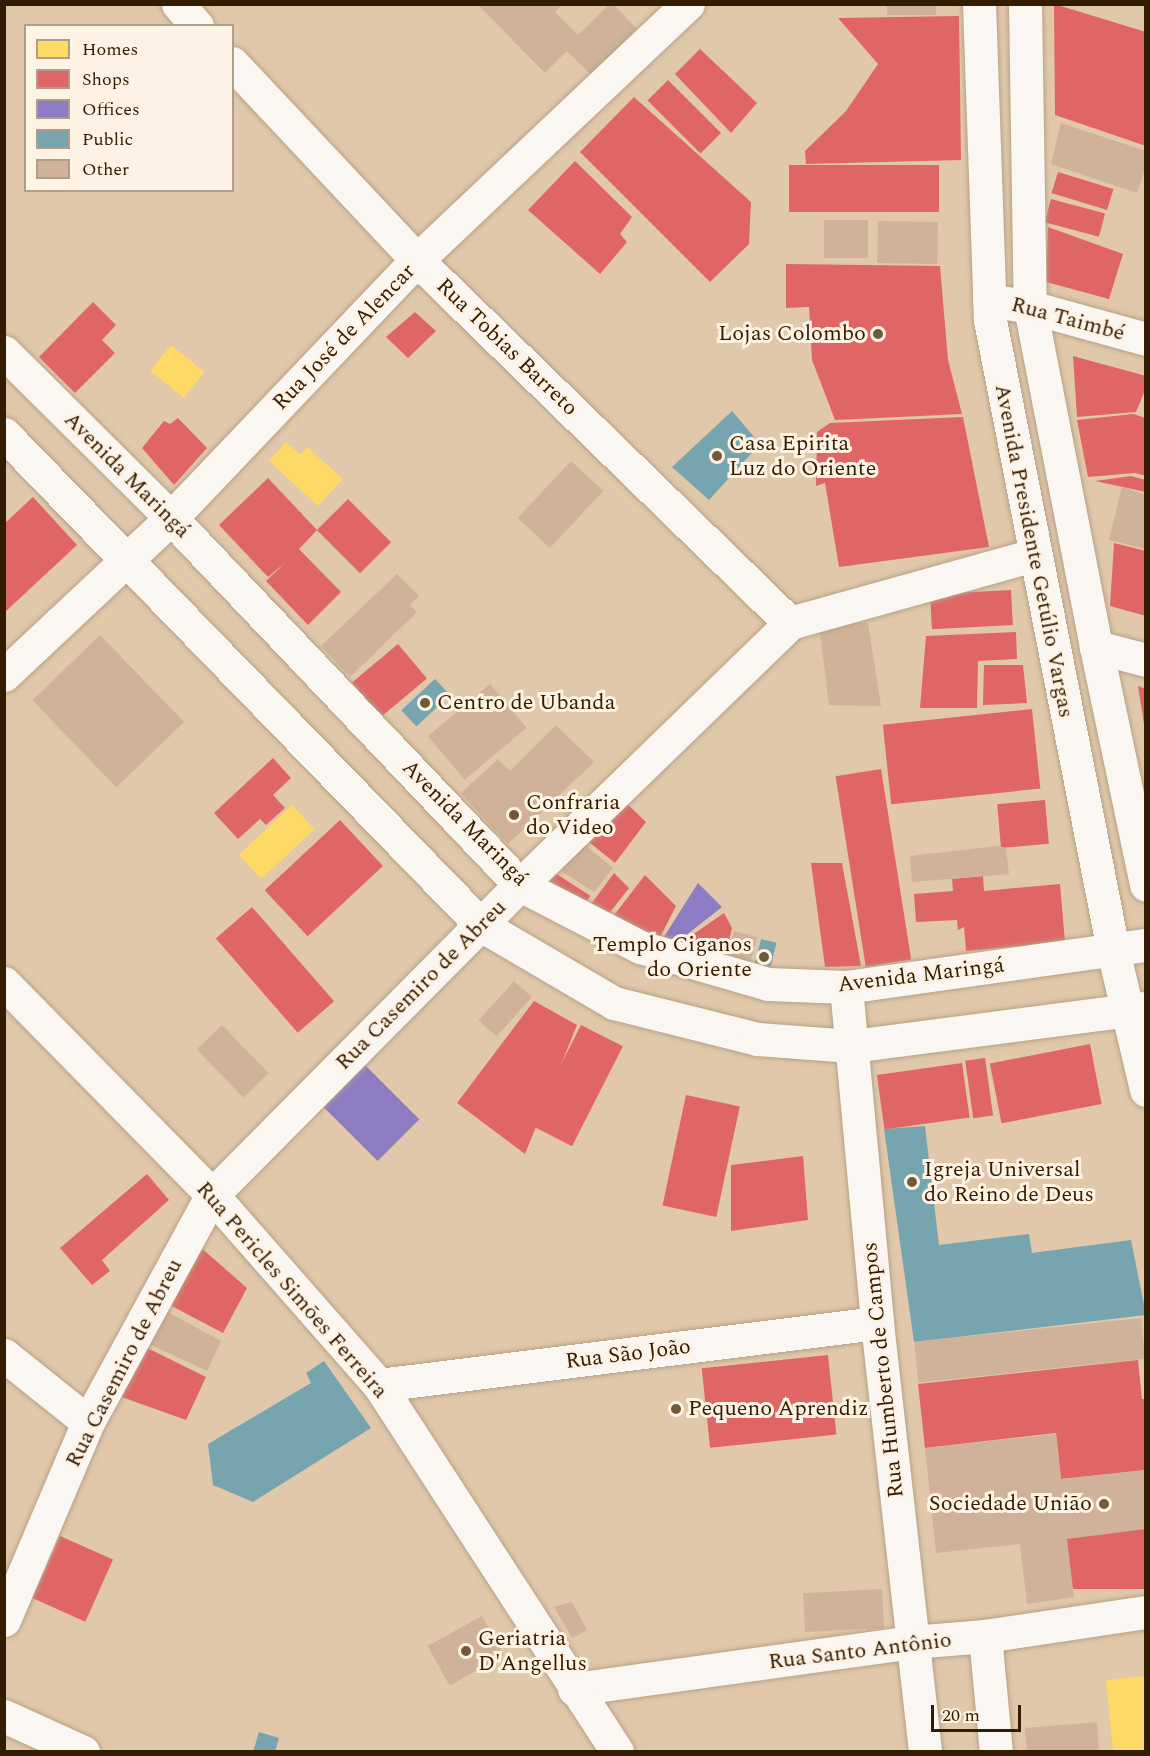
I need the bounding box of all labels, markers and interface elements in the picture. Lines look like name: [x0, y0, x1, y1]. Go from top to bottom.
legend: [24, 24, 234, 192]
text: Homes: [82, 36, 138, 63]
text: Shops: [82, 66, 130, 93]
text: Offices: [82, 96, 140, 123]
text: Public: [82, 126, 133, 153]
text: Other: [82, 156, 129, 183]
street label: Rua José de Alencar: [267, 258, 421, 416]
street label: Rua Tobias Barreto: [431, 273, 583, 421]
street label: Rua Taimbé: [1008, 291, 1128, 347]
place label: Lojas Colombo: [718, 321, 866, 347]
marker: Lojas Colombo: [871, 327, 885, 341]
street label: Avenida Presidente Getúlio Vargas: [989, 382, 1079, 720]
street label: Avenida Maringá: [58, 406, 196, 544]
place label: Casa Epirita Luz do Oriente: [729, 430, 876, 482]
marker: Casa Epirita Luz do Oriente: [710, 449, 724, 463]
place label: Centro de Ubanda: [437, 690, 615, 716]
marker: Centro de Ubanda: [418, 696, 432, 710]
street label: Avenida Maringá: [396, 754, 534, 892]
place label: Confraria do Video: [526, 789, 620, 840]
marker: Confraria do Video: [507, 808, 521, 822]
street label: Rua Casemiro de Abreu: [330, 894, 512, 1076]
place label: Templo Ciganos do Oriente: [593, 931, 752, 982]
marker: Templo Ciganos do Oriente: [757, 950, 771, 964]
street label: Avenida Maringá: [836, 952, 1006, 998]
place label: Igreja Universal do Reino de Deus: [924, 1156, 1094, 1208]
marker: Igreja Universal do Reino de Deus: [905, 1175, 919, 1189]
street label: Rua Pericles Simões Ferreira: [191, 1176, 393, 1404]
street label: Rua Humberto de Campos: [856, 1241, 910, 1499]
street label: Rua Casemiro de Abreu: [60, 1254, 188, 1472]
street label: Rua São João: [564, 1333, 692, 1375]
place label: Pequeno Aprendiz: [688, 1396, 869, 1422]
marker: Pequeno Aprendiz: [669, 1402, 683, 1416]
place label: Sociedade União: [929, 1491, 1092, 1517]
marker: Sociedade União: [1097, 1497, 1111, 1511]
place label: Geriatria D'Angellus: [478, 1625, 587, 1676]
street label: Rua Santo Antônio: [767, 1627, 953, 1675]
marker: Geriatria D'Angellus: [459, 1644, 473, 1658]
scale bar: [934, 1693, 1024, 1731]
text: 20 m: [942, 1702, 980, 1729]

